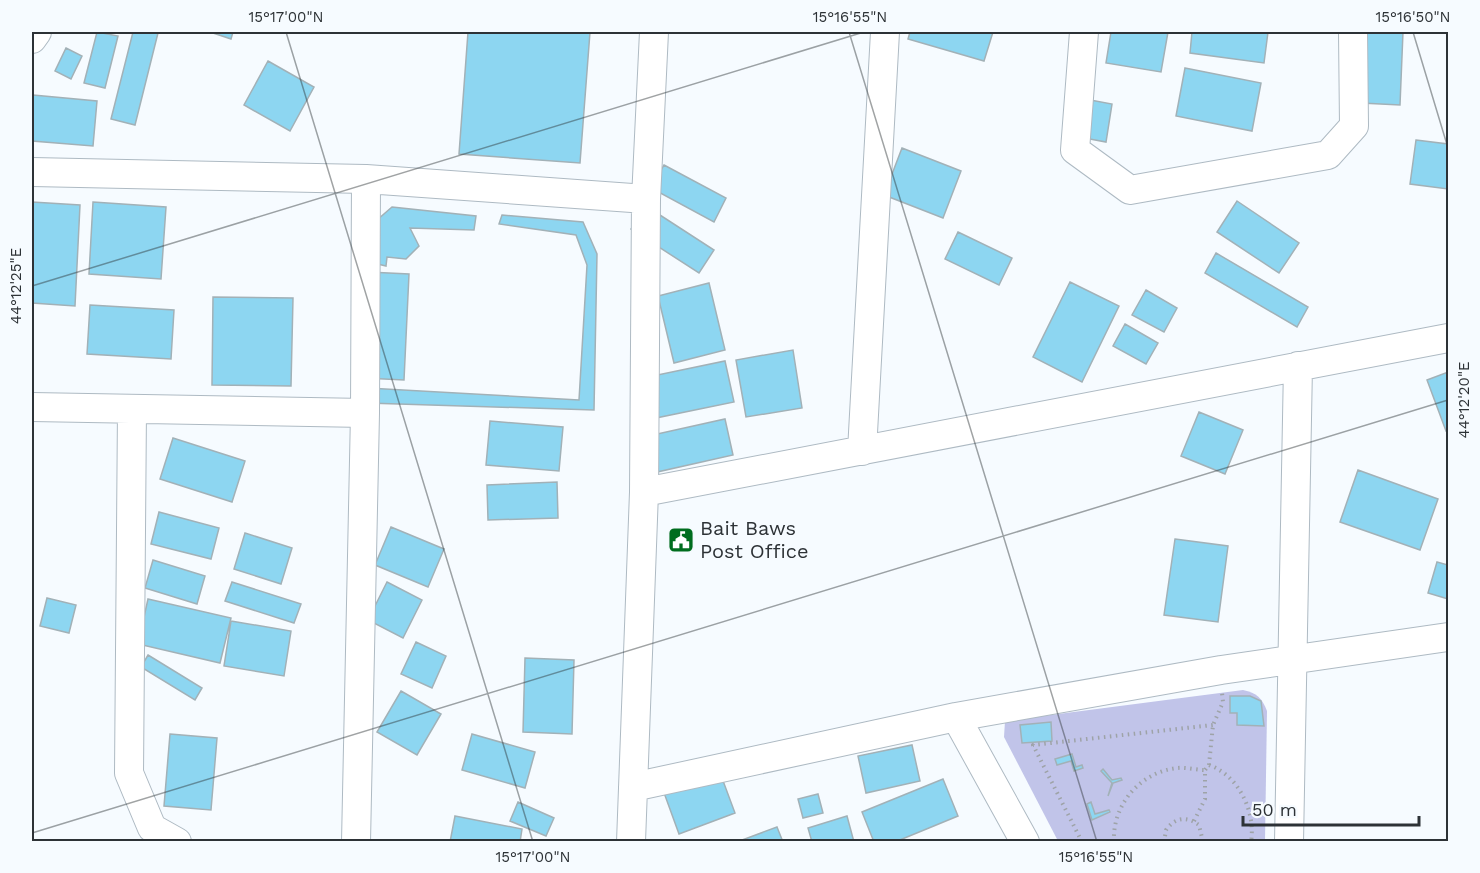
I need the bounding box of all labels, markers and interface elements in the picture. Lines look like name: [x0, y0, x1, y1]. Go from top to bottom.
text: 15°17'00"N: [249, 8, 323, 26]
text: 15°16'55"N: [813, 8, 887, 26]
text: 15°16'50"N: [1375, 8, 1451, 26]
text: 44°12'25"E: [7, 248, 25, 324]
text: 44°12'20"E: [1455, 361, 1473, 439]
place label: Bait Baws Post Office: [700, 516, 809, 563]
public building icon: Bait Baws Post Office: [666, 525, 696, 555]
scale bar: [1243, 789, 1418, 827]
text: 50 m: [1252, 799, 1297, 820]
text: 15°17'00"N: [496, 848, 570, 866]
text: 15°16'55"N: [1059, 848, 1133, 866]

